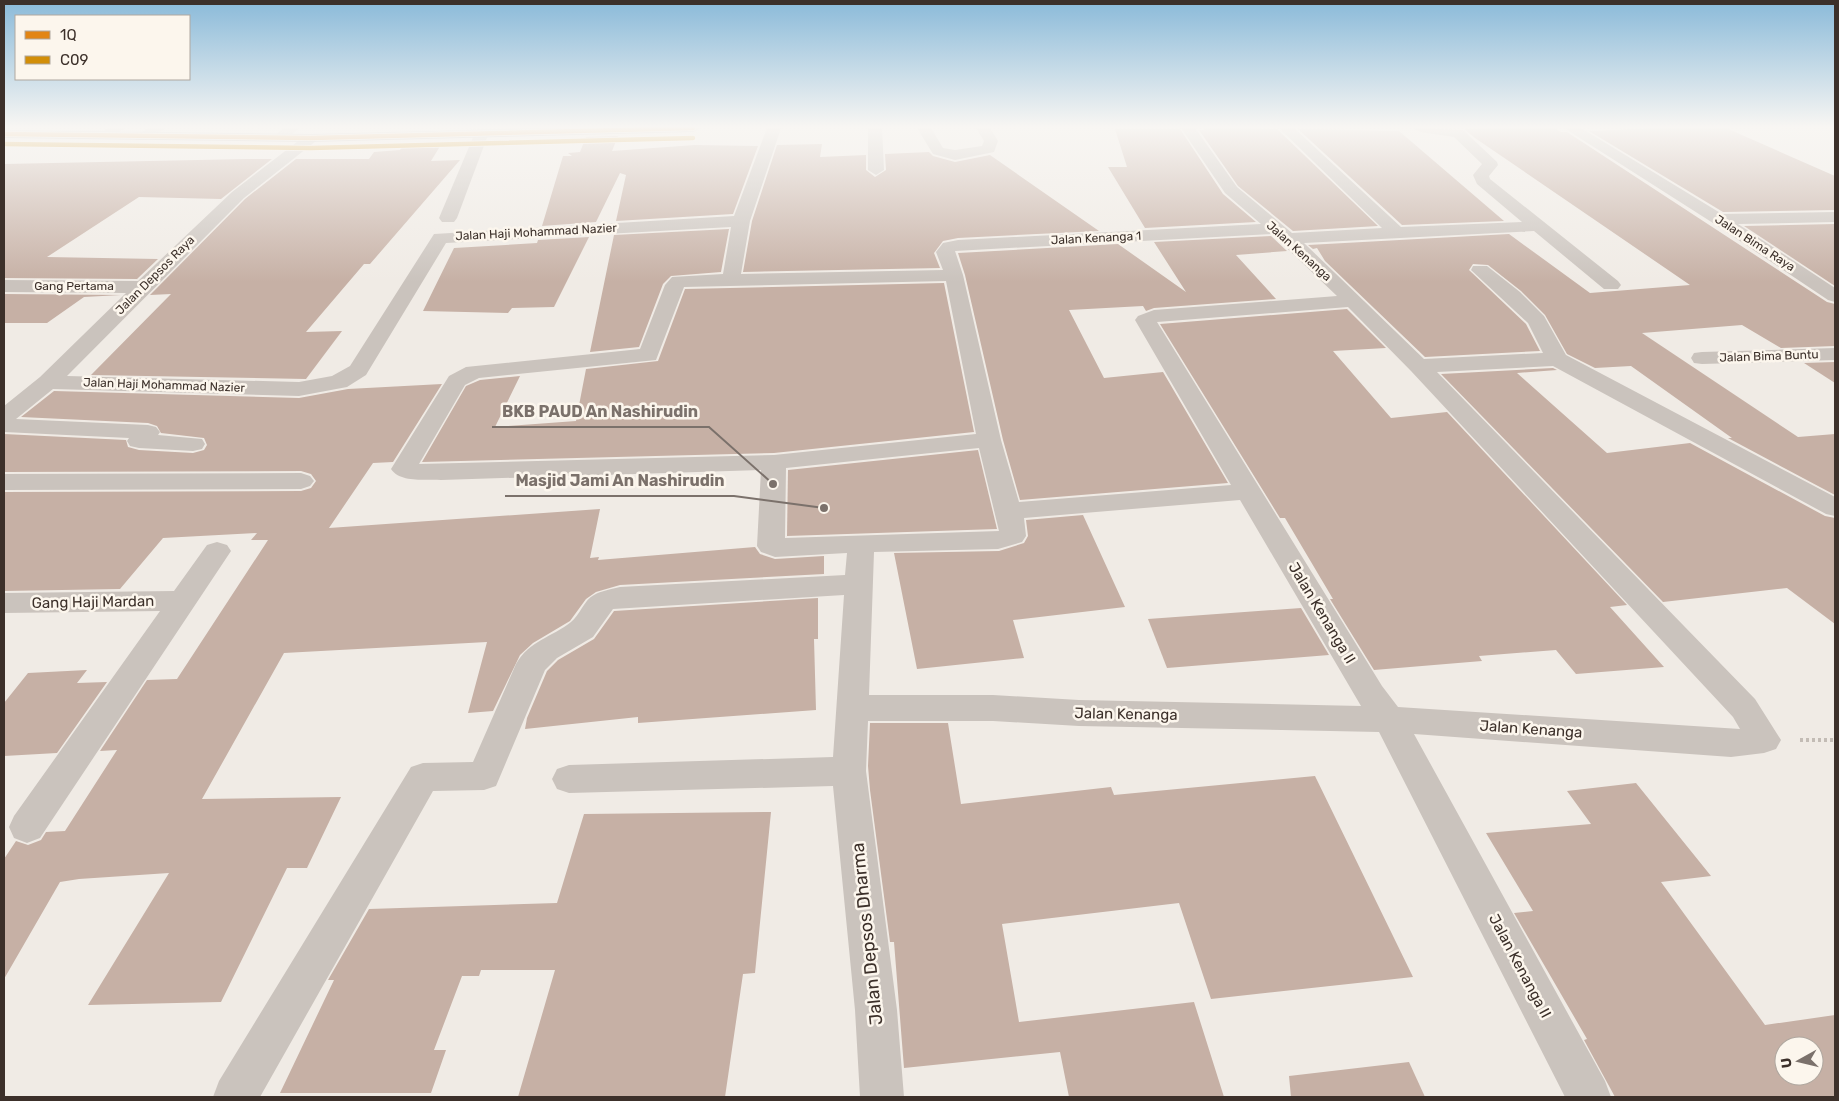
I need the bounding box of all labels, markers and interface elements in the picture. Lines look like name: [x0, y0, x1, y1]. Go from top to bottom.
legend: [15, 15, 190, 80]
text: 1Q: [60, 26, 77, 44]
text: C09: [60, 51, 89, 69]
street label: Jalan Bima Raya: [1712, 212, 1798, 274]
street label: Jalan Kenanga: [1264, 218, 1334, 284]
street label: Jalan Haji Mohammad Nazier: [455, 221, 618, 243]
street label: Jalan Kenanga 1: [1050, 229, 1142, 247]
street label: Jalan Depsos Raya: [113, 233, 197, 317]
street label: Gang Pertama: [34, 279, 114, 293]
street label: Jalan Bima Buntu: [1719, 347, 1819, 365]
street label: Jalan Haji Mohammad Nazier: [83, 375, 246, 395]
callout: BKB PAUD An Nashirudin: [492, 396, 709, 427]
text: BKB PAUD An Nashirudin: [502, 402, 698, 421]
callout: Masjid Jami An Nashirudin: [505, 465, 734, 496]
text: Masjid Jami An Nashirudin: [515, 471, 725, 490]
street label: Jalan Kenanga II: [1285, 559, 1359, 667]
street label: Gang Haji Mardan: [32, 592, 154, 612]
street label: Jalan Kenanga: [1074, 704, 1178, 724]
street label: Jalan Kenanga: [1479, 716, 1583, 742]
street label: Jalan Depsos Dharma: [846, 842, 888, 1026]
street label: Jalan Kenanga II: [1485, 911, 1555, 1021]
north arrow: [1774, 1036, 1824, 1086]
text: U: [1777, 1057, 1796, 1069]

